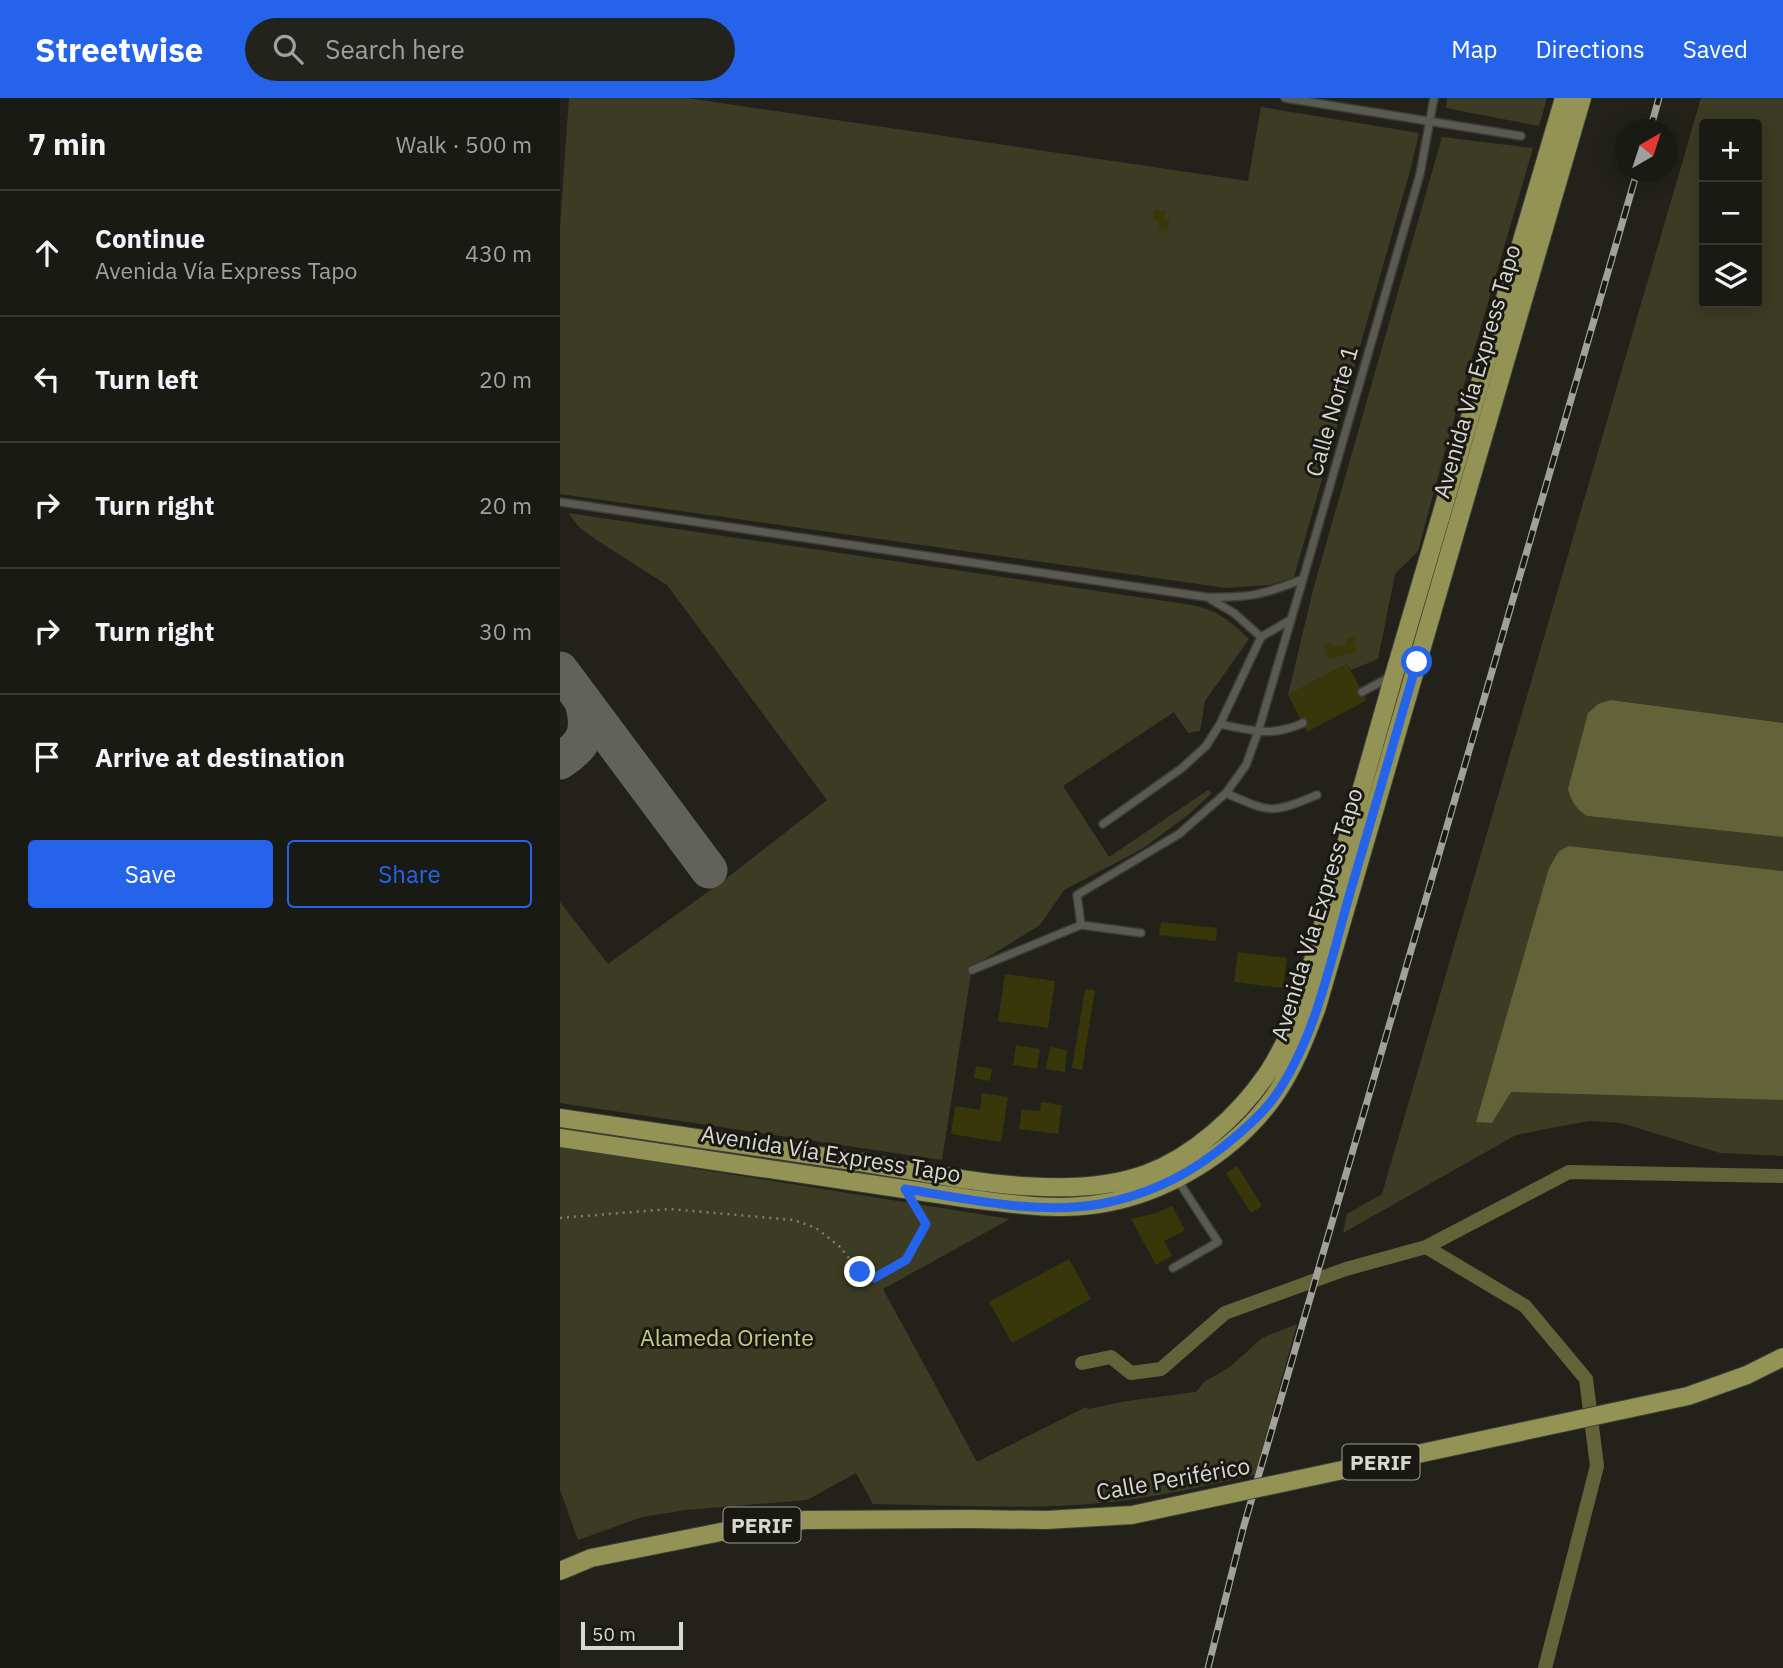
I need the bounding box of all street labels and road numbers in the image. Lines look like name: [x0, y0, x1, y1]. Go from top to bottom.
street label: Avenida Vía Express Tapo: [1425, 241, 1527, 501]
street label: Calle Norte 1: [1298, 342, 1364, 480]
street label: Avenida Vía Express Tapo: [1263, 784, 1369, 1044]
street label: Avenida Vía Express Tapo: [699, 1118, 963, 1188]
road number: PERIF: [1342, 1444, 1420, 1480]
street label: Calle Periférico: [1094, 1450, 1252, 1506]
road number: PERIF: [724, 1508, 801, 1542]

